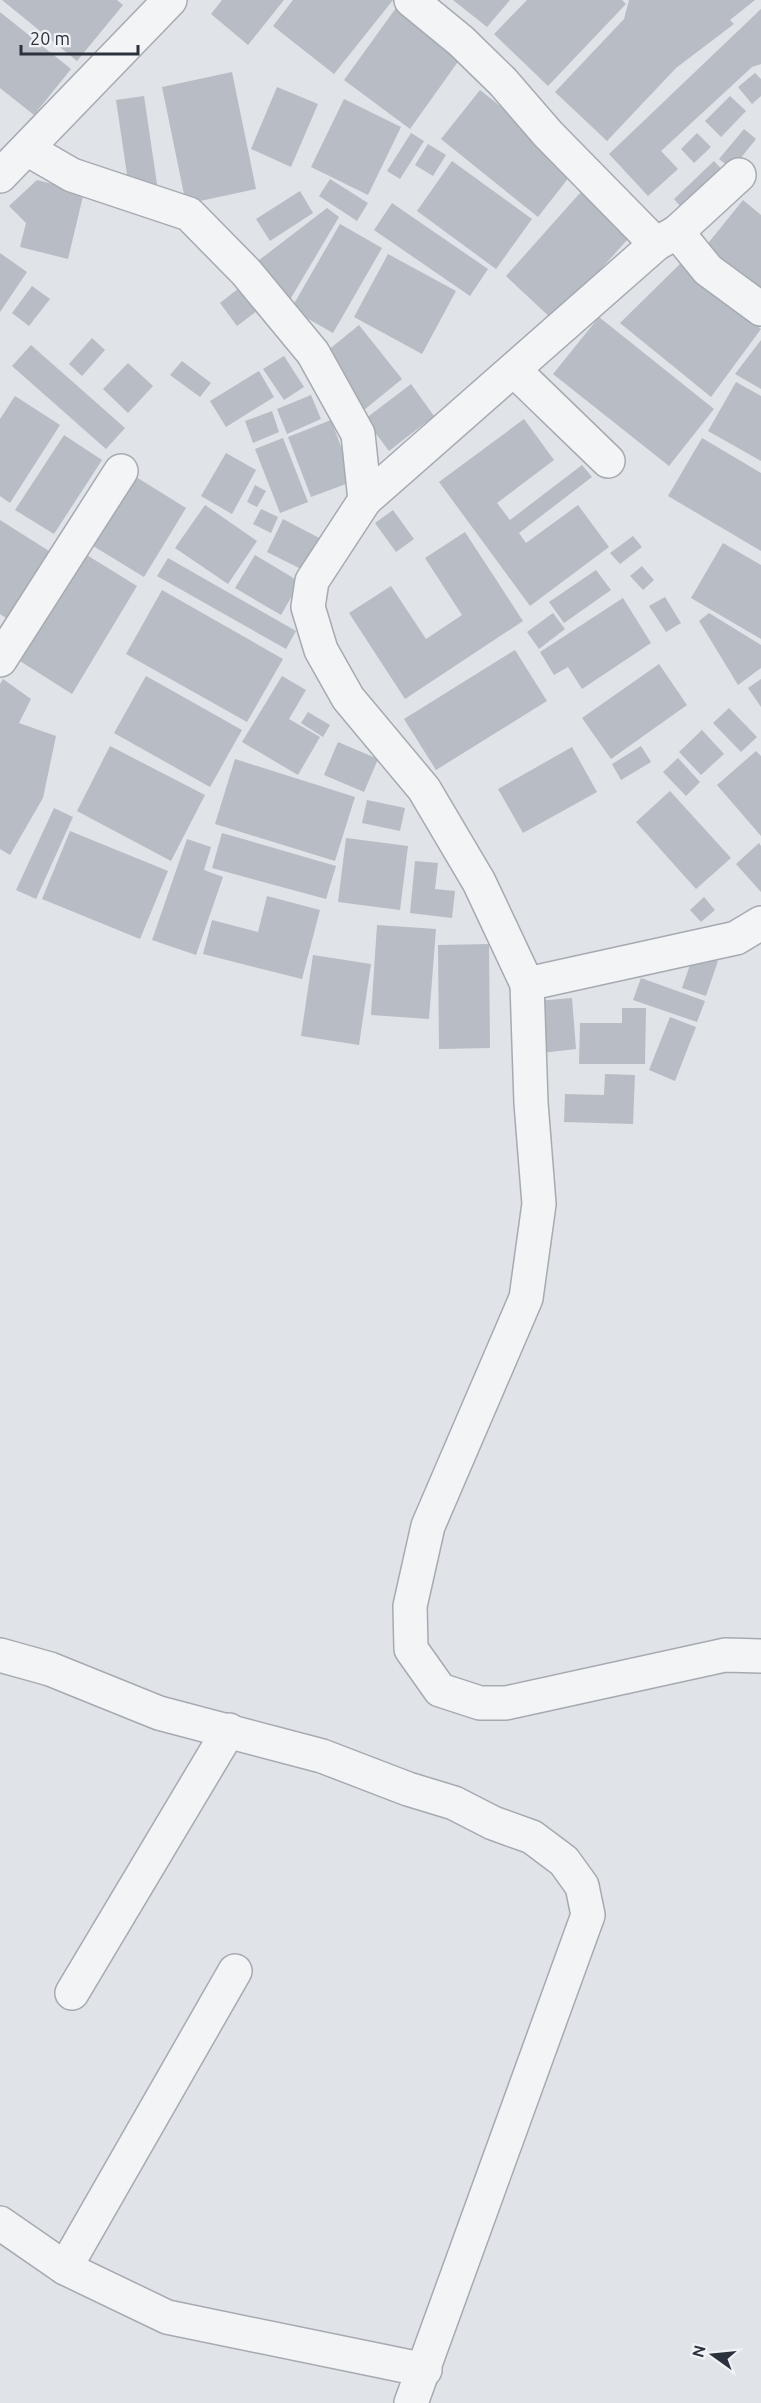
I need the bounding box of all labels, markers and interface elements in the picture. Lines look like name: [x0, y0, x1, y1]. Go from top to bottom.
scale bar: [21, 18, 138, 56]
text: 20 m: [30, 28, 70, 48]
north arrow: [683, 2325, 743, 2385]
text: N: [688, 2343, 709, 2359]

